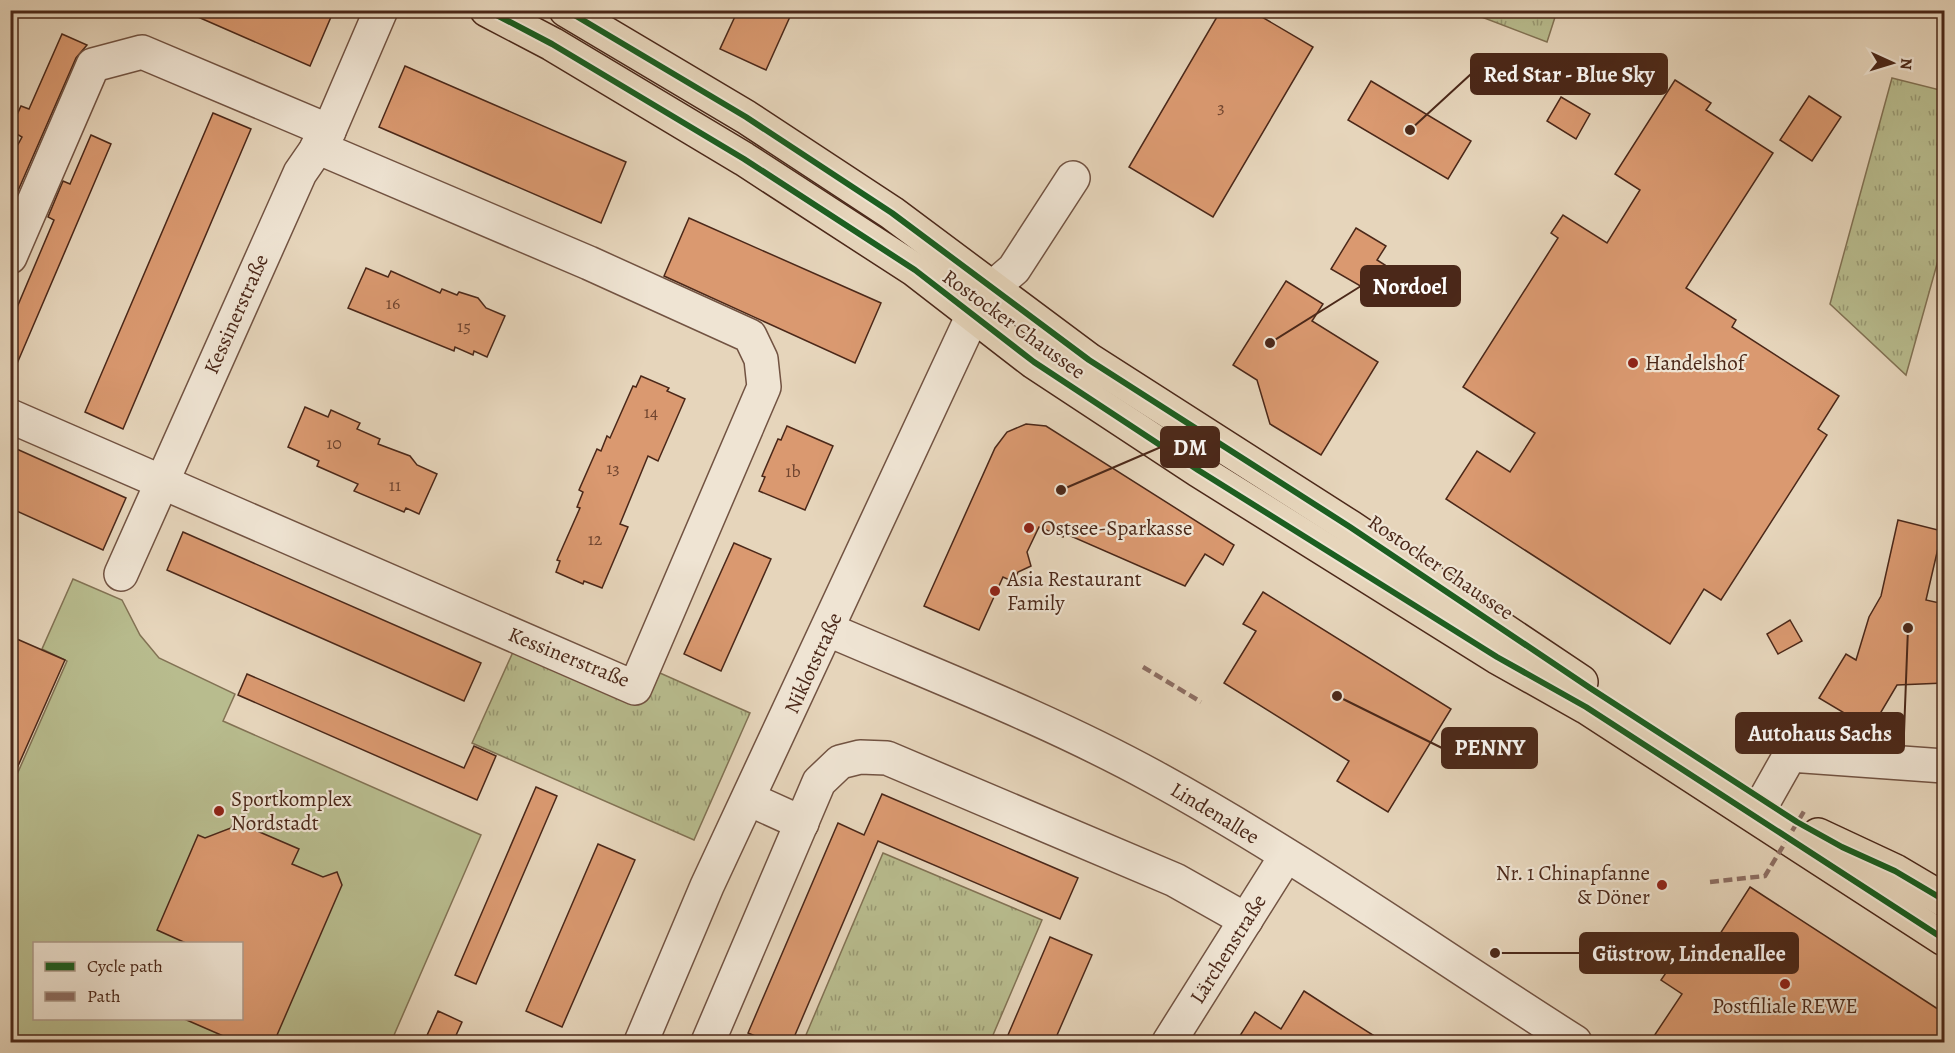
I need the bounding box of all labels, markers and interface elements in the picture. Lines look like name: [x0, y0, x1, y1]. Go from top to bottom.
north arrow: [1862, 33, 1922, 93]
callout: Red Star - Blue Sky: [1471, 54, 1667, 94]
text: N: [1895, 57, 1917, 71]
text: Red Star - Blue Sky: [1483, 60, 1656, 90]
house number: 3: [1217, 95, 1225, 119]
street label: Kessinerstraße: [197, 250, 275, 378]
street label: Rostocker Chaussee: [937, 263, 1091, 385]
callout: Nordoel: [1361, 266, 1460, 306]
text: Nordoel: [1373, 272, 1448, 302]
house number: 16: [386, 291, 400, 315]
house number: 15: [457, 314, 471, 338]
place label: Handelshof: [1645, 349, 1748, 377]
marker: Handelshof: [1626, 356, 1640, 370]
house number: 14: [644, 400, 658, 424]
callout: DM: [1161, 427, 1219, 467]
house number: 10: [326, 431, 342, 455]
text: DM: [1173, 433, 1207, 463]
house number: 13: [606, 456, 620, 480]
house number: 1b: [785, 459, 801, 483]
house number: 11: [389, 473, 401, 497]
street label: Rostocker Chaussee: [1363, 508, 1519, 626]
place label: Ostsee-Sparkasse: [1041, 514, 1192, 542]
marker: Ostsee-Sparkasse: [1022, 521, 1036, 535]
house number: 12: [588, 527, 603, 551]
place label: Asia Restaurant Family: [1006, 565, 1142, 617]
marker: Asia Restaurant Family: [988, 584, 1002, 598]
street label: Niklotstraße: [777, 608, 849, 718]
street label: Kessinerstraße: [504, 620, 634, 694]
callout: Autohaus Sachs: [1736, 713, 1904, 753]
text: Autohaus Sachs: [1747, 719, 1892, 749]
callout: PENNY: [1442, 728, 1537, 768]
text: PENNY: [1455, 733, 1526, 763]
street label: Lindenallee: [1165, 775, 1265, 851]
place label: Sportkomplex Nordstadt: [231, 785, 352, 837]
marker: Sportkomplex Nordstadt: [212, 804, 226, 818]
place label: Nr. 1 Chinapfanne & Döner: [1496, 859, 1650, 911]
marker: Nr. 1 Chinapfanne & Döner: [1655, 878, 1669, 892]
street label: Lärchenstraße: [1183, 889, 1273, 1009]
callout: Güstrow, Lindenallee: [1580, 933, 1798, 973]
text: Güstrow, Lindenallee: [1592, 939, 1786, 969]
legend: [33, 942, 243, 1020]
text: Cycle path: [87, 954, 163, 978]
marker: Postfiliale REWE: [1778, 977, 1792, 991]
text: Path: [87, 984, 121, 1008]
place label: Postfiliale REWE: [1712, 992, 1858, 1020]

